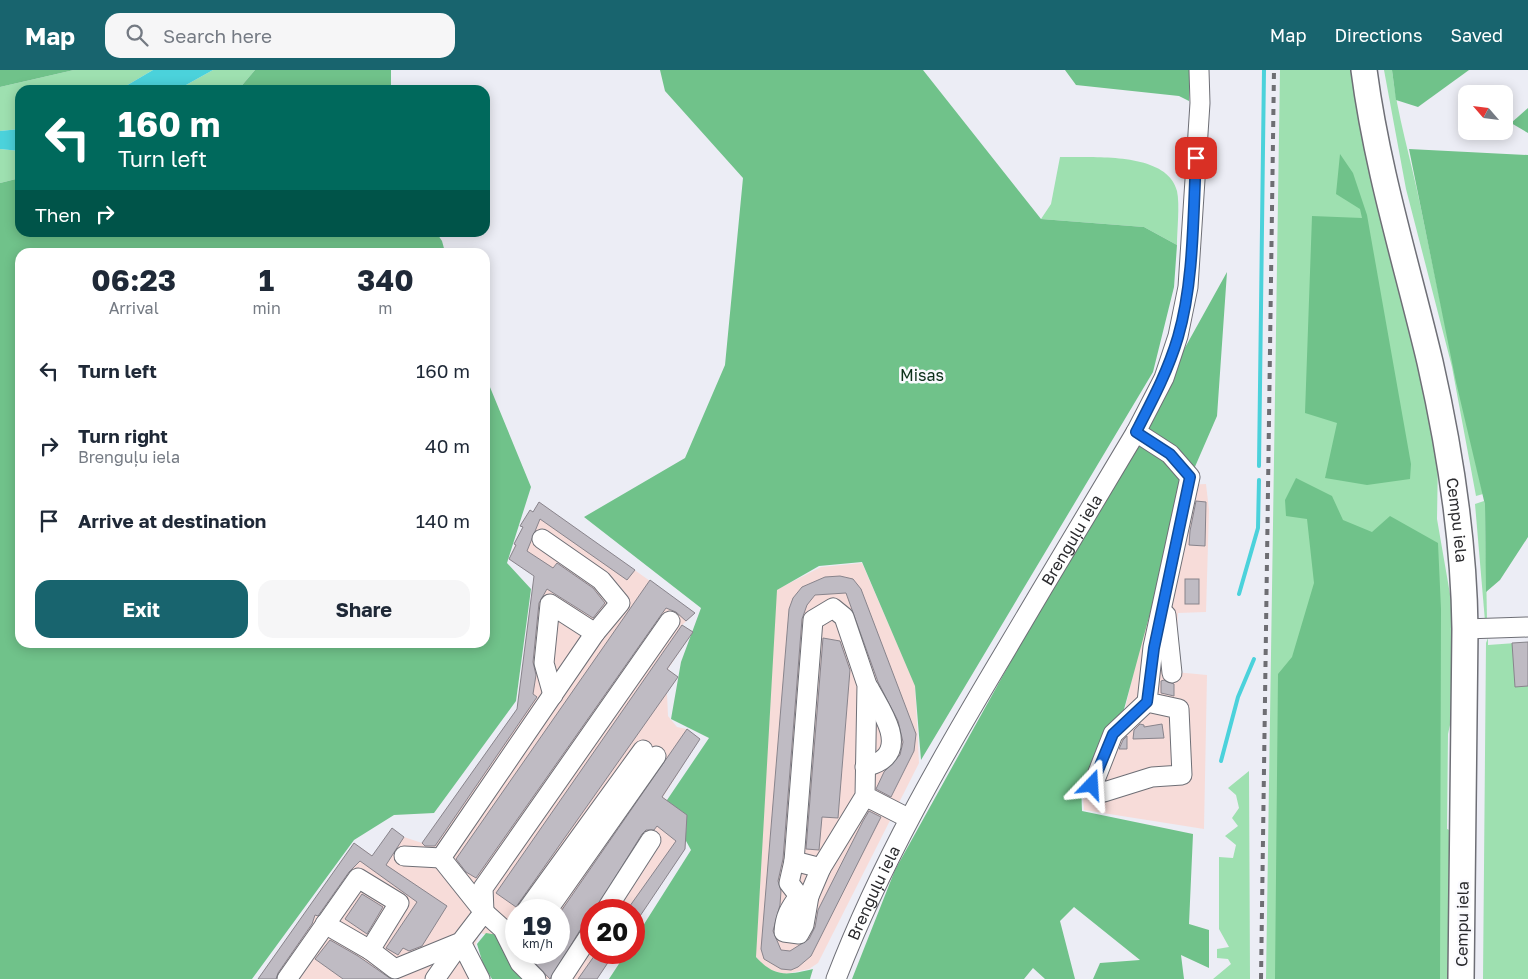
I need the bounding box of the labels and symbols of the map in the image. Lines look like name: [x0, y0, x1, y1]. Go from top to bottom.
north arrow: [1458, 85, 1512, 140]
pin: [1175, 137, 1217, 179]
park label: Misas: [900, 365, 944, 385]
street label: Cempu iela: [1442, 476, 1472, 563]
street label: Brenguļu iela: [1037, 491, 1106, 589]
position arrow: [1065, 758, 1117, 810]
street label: Brenguļu iela: [843, 842, 904, 943]
street label: Cempu iela: [1451, 881, 1473, 967]
speed limit sign: 20: [580, 899, 645, 964]

